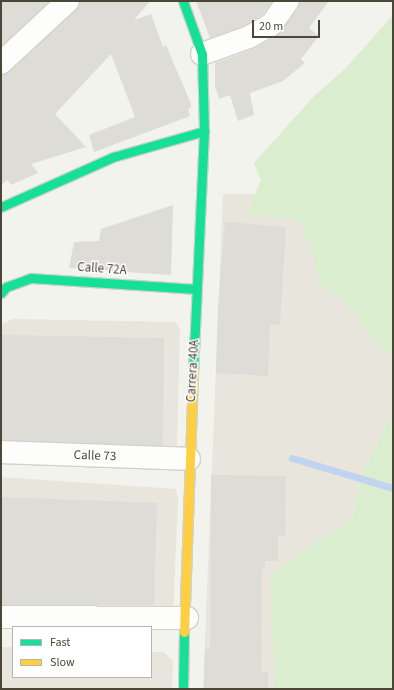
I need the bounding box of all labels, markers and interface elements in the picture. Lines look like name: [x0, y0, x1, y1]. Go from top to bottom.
scale bar: [254, 12, 322, 38]
text: 20 m: [259, 18, 283, 35]
street label: Calle 72A: [77, 259, 127, 279]
street label: Carrera 40A: [184, 339, 202, 403]
street label: Calle 73: [73, 447, 117, 465]
legend: [12, 626, 152, 678]
text: Fast: [50, 634, 70, 651]
text: Slow: [50, 654, 75, 671]

